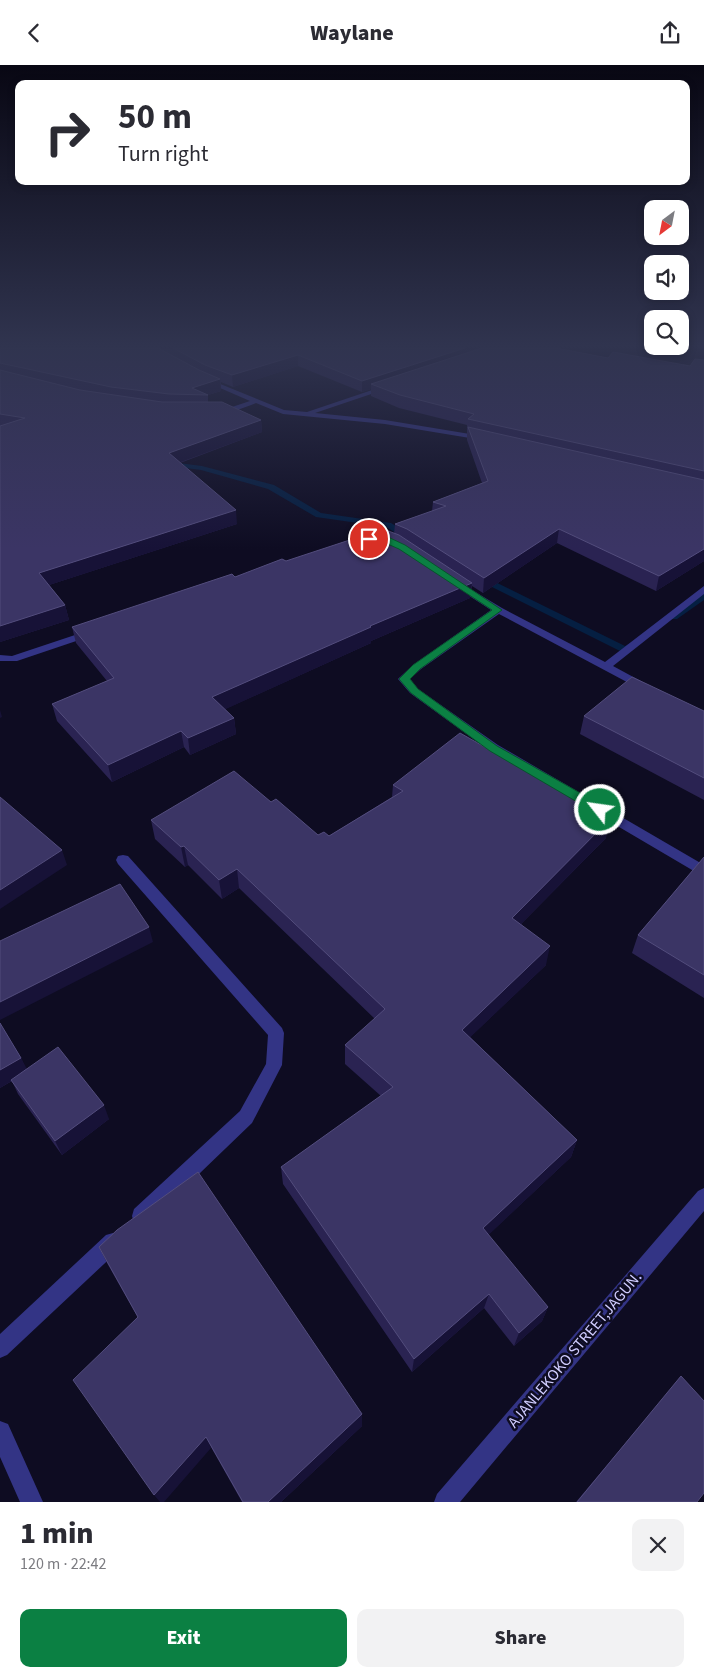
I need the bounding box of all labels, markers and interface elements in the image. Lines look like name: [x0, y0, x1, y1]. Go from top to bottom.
text: Waylane: [310, 17, 394, 49]
icon: back: [20, 19, 48, 47]
icon: share: [656, 19, 684, 47]
text: 50 m: [118, 92, 192, 142]
icon: right: [35, 100, 100, 165]
text: Turn right: [118, 138, 208, 170]
north arrow: [644, 200, 689, 245]
map controls: [644, 200, 689, 355]
button: sound: [644, 255, 689, 300]
button: search: [644, 310, 689, 355]
pin: [348, 518, 390, 560]
icon: arrive: [355, 525, 383, 553]
position arrow: [573, 783, 625, 835]
street label: AJANLEKOKO STREET,JAGUN.: [503, 1267, 647, 1433]
text: 1 min: [20, 1512, 94, 1555]
button: close: [632, 1519, 684, 1571]
text: 120 m · 22:42: [20, 1553, 107, 1575]
button: Exit: [20, 1609, 347, 1667]
button: Share: [357, 1609, 684, 1667]

